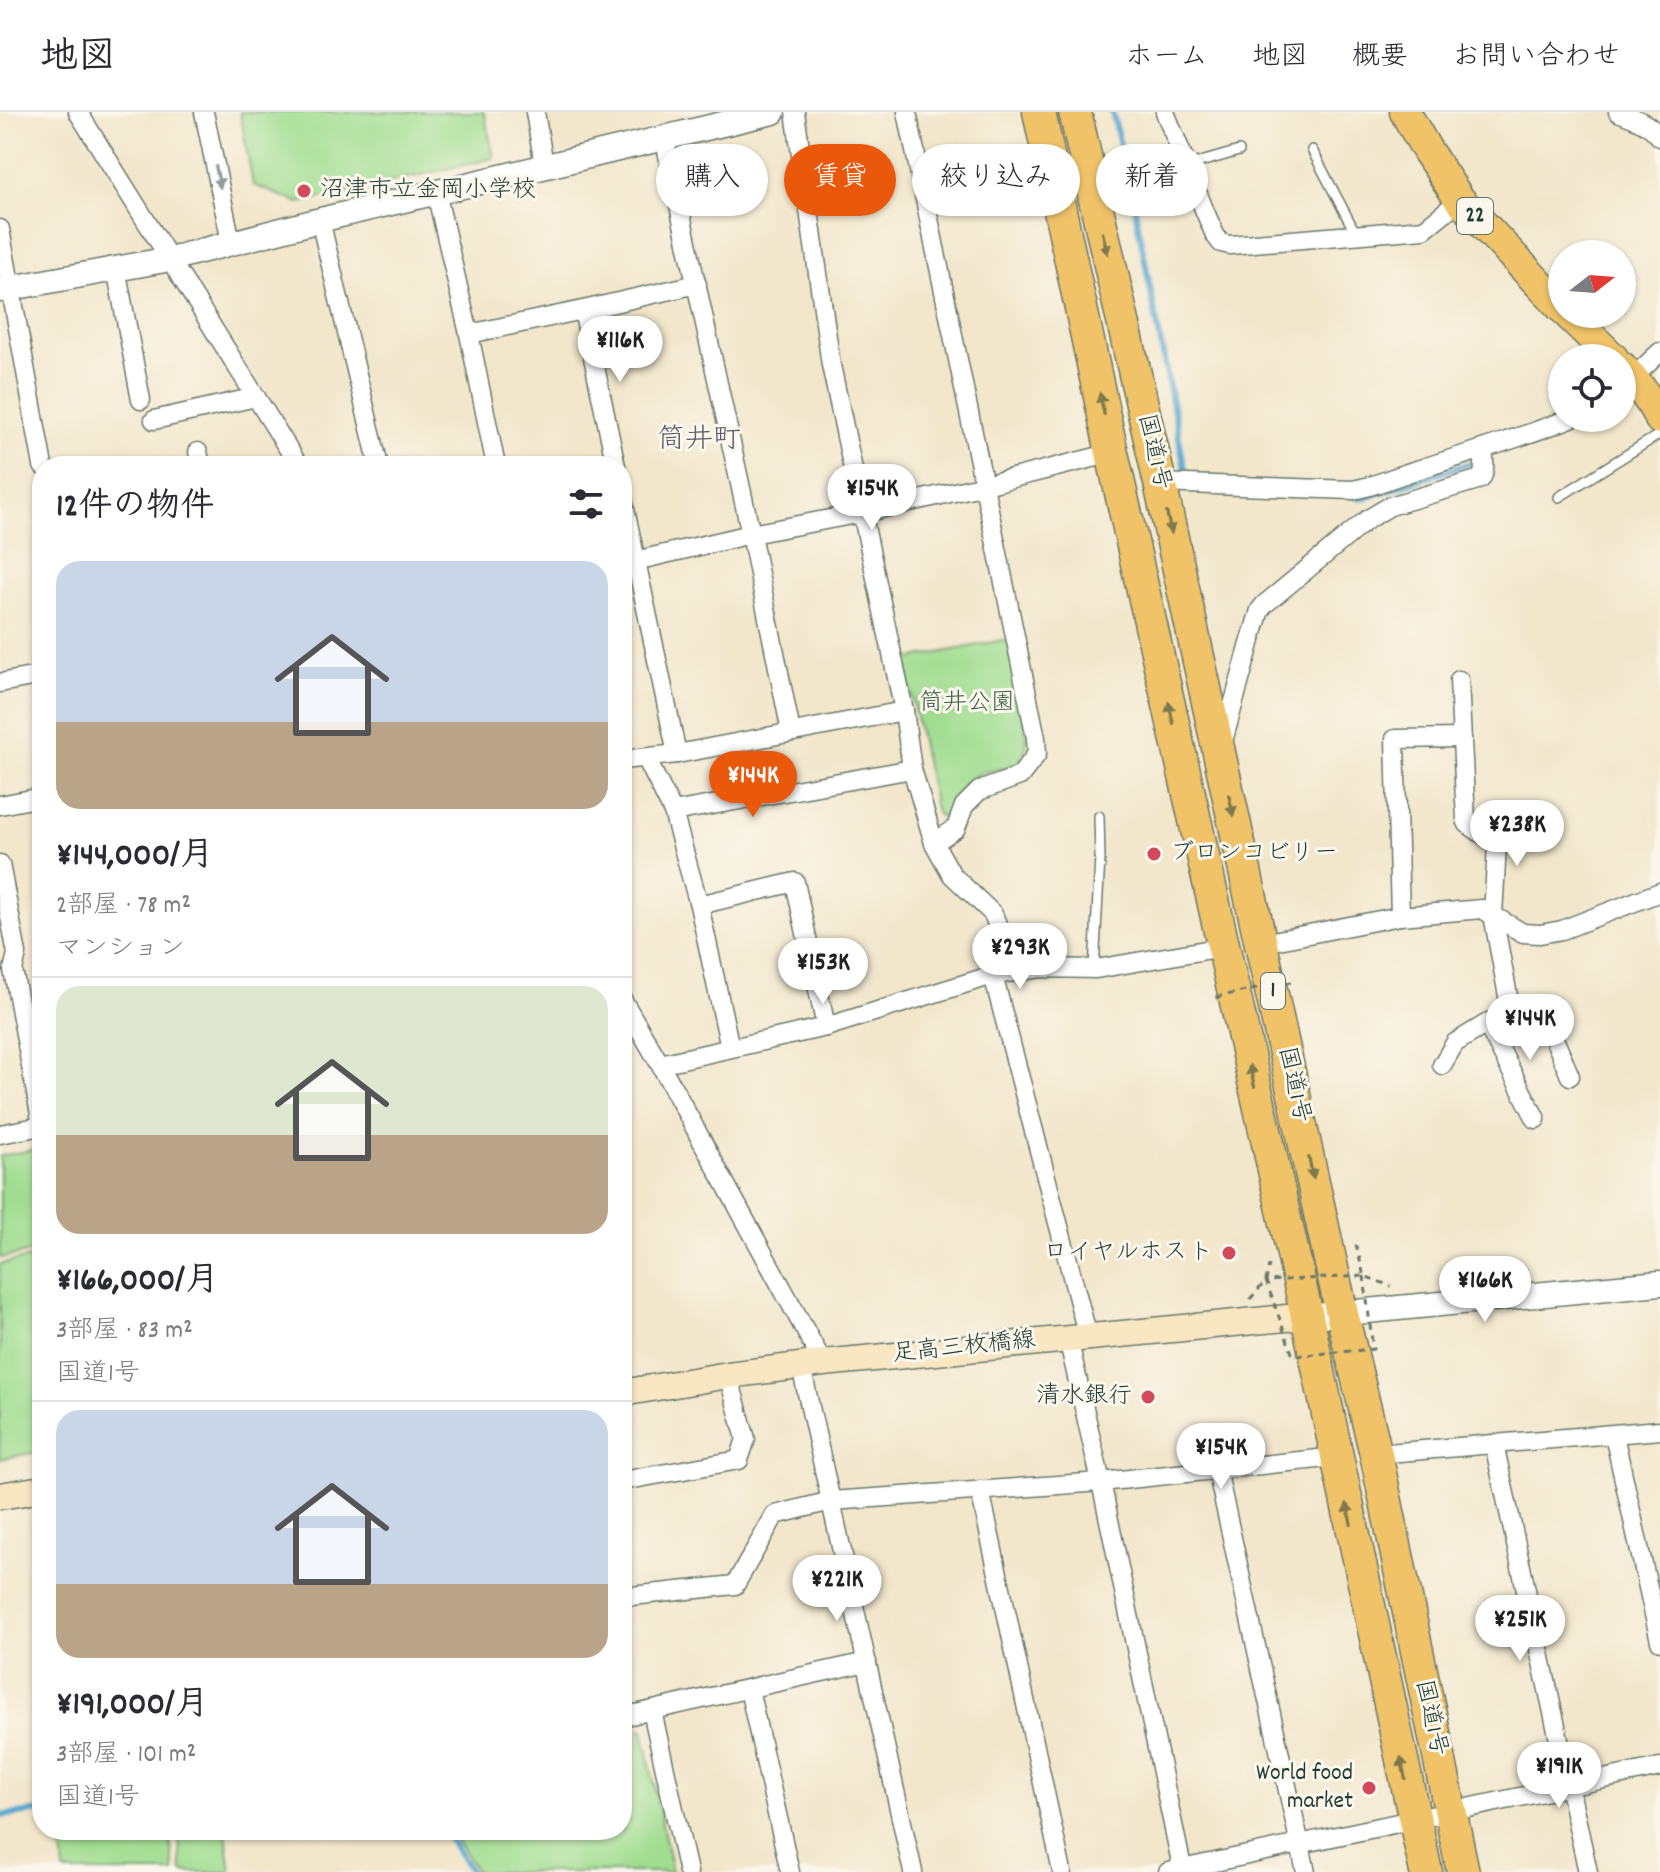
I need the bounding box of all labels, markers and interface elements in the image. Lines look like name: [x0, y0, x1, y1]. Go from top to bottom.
text: 地図: [40, 32, 116, 87]
text: ホーム: [1125, 39, 1208, 79]
text: 地図: [1252, 39, 1308, 79]
text: 概要: [1352, 39, 1408, 79]
text: お問い合わせ: [1452, 39, 1620, 79]
chip: 購入: [656, 144, 768, 216]
chip: 賃貸: [784, 144, 896, 216]
chip: 絞り込み: [912, 144, 1080, 216]
chip: 新着: [1096, 144, 1208, 216]
one-way arrow: [212, 164, 225, 189]
place label: 沼津市立金岡小学校: [320, 174, 536, 208]
marker: 沼津市立金岡小学校: [295, 182, 313, 200]
road number: 22: [1457, 198, 1493, 234]
one-way arrow: [1099, 230, 1112, 255]
north arrow: [1548, 240, 1636, 328]
map controls: [1548, 240, 1636, 432]
pin: ¥116K: [564, 316, 676, 384]
text: ¥116K: [596, 323, 644, 360]
button: locate: [1548, 344, 1636, 432]
one-way arrow: [1095, 392, 1108, 417]
street label: 国道1号: [1128, 411, 1178, 493]
district label: 筒井町: [657, 422, 741, 462]
pin: ¥154K: [816, 464, 928, 532]
text: ¥154K: [845, 471, 899, 508]
icon: filters: [564, 482, 608, 526]
text: 12件の物件: [56, 484, 214, 533]
one-way arrow: [1163, 511, 1176, 536]
icon: home: [260, 613, 404, 757]
park label: 筒井公園: [919, 687, 1015, 721]
one-way arrow: [1164, 700, 1177, 725]
pin: ¥144K: [697, 751, 809, 819]
text: ¥144K: [727, 758, 779, 795]
one-way arrow: [1225, 792, 1238, 817]
pin: ¥238K: [1461, 800, 1573, 868]
text: ¥238K: [1488, 807, 1546, 844]
text: ¥144,000/月: [56, 833, 214, 882]
place label: ブロンコビリー: [1170, 837, 1338, 871]
marker: ブロンコビリー: [1145, 845, 1163, 863]
text: 2部屋 · 78 m²: [56, 888, 191, 925]
pin: ¥293K: [964, 923, 1076, 991]
text: ¥293K: [990, 930, 1050, 967]
text: マンション: [56, 931, 185, 968]
pin: ¥153K: [767, 938, 879, 1006]
text: ¥153K: [796, 945, 850, 982]
road number: 1: [1261, 973, 1285, 1009]
pin: ¥144K: [1474, 994, 1586, 1062]
text: ¥144K: [1504, 1001, 1556, 1038]
icon: home: [260, 1038, 404, 1182]
street label: 国道1号: [1268, 1044, 1318, 1126]
one-way arrow: [1245, 1063, 1258, 1088]
one-way arrow: [1305, 1156, 1318, 1181]
place label: ロイヤルホスト: [1044, 1236, 1213, 1270]
marker: ロイヤルホスト: [1220, 1244, 1238, 1262]
pin: ¥166K: [1429, 1256, 1541, 1324]
text: ¥166,000/月: [56, 1258, 219, 1307]
text: ¥166K: [1457, 1263, 1513, 1300]
text: 3部屋 · 83 m²: [56, 1313, 193, 1350]
street label: 足高三枚橋線: [891, 1324, 1037, 1372]
text: 国道1号: [56, 1356, 140, 1393]
place label: 清水銀行: [1036, 1380, 1132, 1414]
marker: 清水銀行: [1139, 1388, 1157, 1406]
pin: ¥154K: [1165, 1423, 1277, 1491]
text: ¥154K: [1194, 1430, 1248, 1467]
icon: home: [260, 1462, 404, 1606]
one-way arrow: [1342, 1501, 1355, 1526]
pin: ¥221K: [781, 1555, 893, 1623]
text: ¥221K: [810, 1562, 864, 1599]
pin: ¥251K: [1464, 1595, 1576, 1663]
text: ¥251K: [1493, 1602, 1547, 1639]
street label: 国道1号: [1405, 1677, 1455, 1759]
text: ¥191,000/月: [56, 1682, 209, 1731]
text: 3部屋 · 101 m²: [56, 1737, 196, 1774]
pin: ¥191K: [1503, 1742, 1615, 1810]
text: ¥191K: [1535, 1749, 1583, 1786]
one-way arrow: [1396, 1756, 1409, 1781]
place label: World food market: [1256, 1757, 1353, 1819]
marker: World food market: [1360, 1779, 1378, 1797]
text: 国道1号: [56, 1780, 140, 1817]

